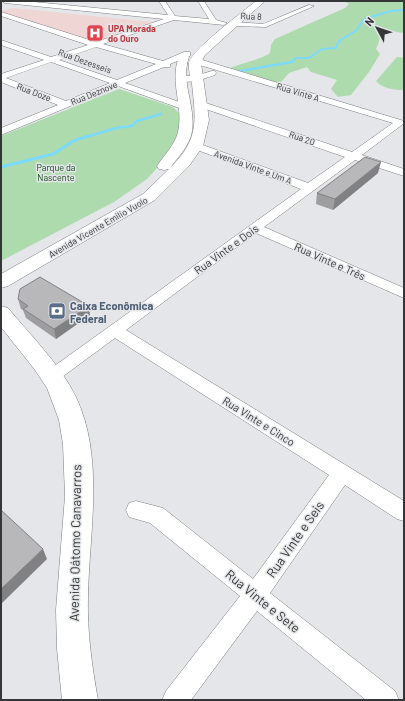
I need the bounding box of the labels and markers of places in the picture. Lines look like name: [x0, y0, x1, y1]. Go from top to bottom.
hospital icon: UPA Morada do Ouro: [85, 23, 105, 43]
place label: UPA Morada do Ouro: [108, 23, 156, 44]
place label: Caixa Econômica Federal: [70, 299, 153, 325]
bank icon: Caixa Econômica Federal: [47, 301, 67, 321]

